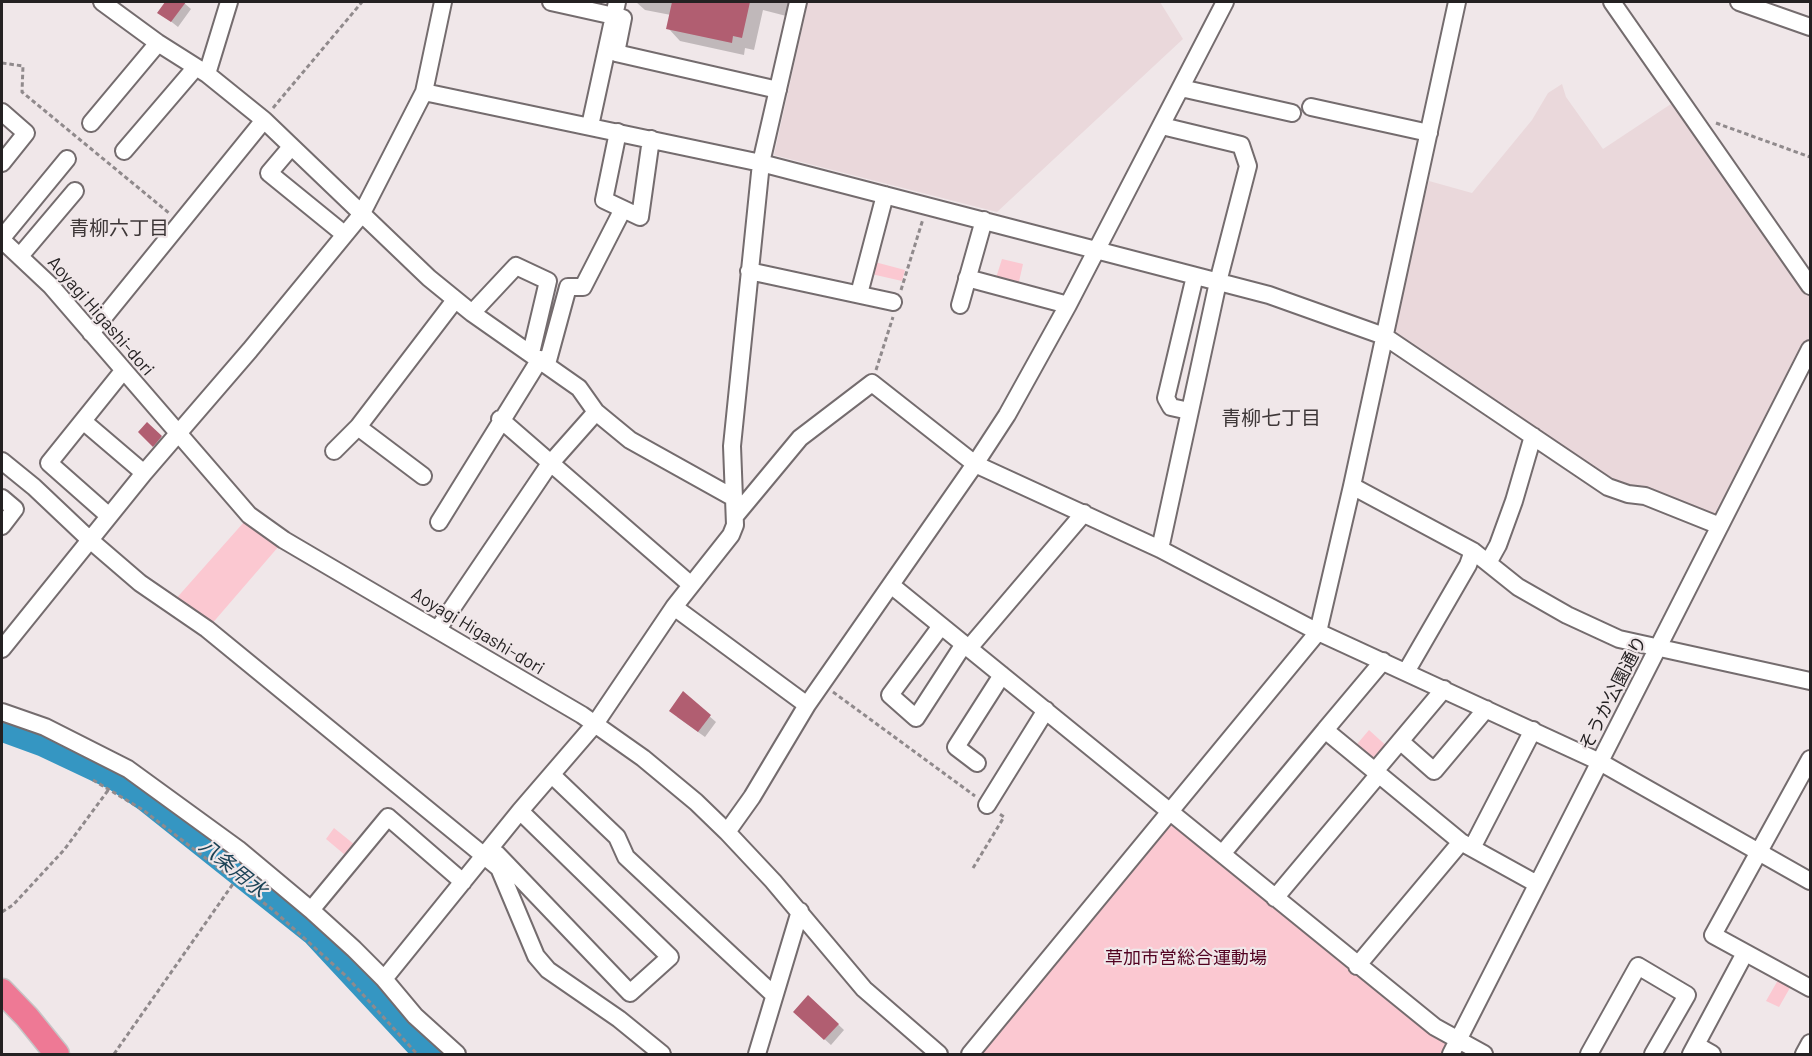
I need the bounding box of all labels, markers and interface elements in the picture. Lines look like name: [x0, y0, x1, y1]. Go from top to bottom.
district label: 青柳六丁目: [69, 216, 169, 240]
street label: Aoyagi Higashi-dori: [43, 252, 159, 380]
district label: 青柳七丁目: [1221, 406, 1321, 430]
street label: Aoyagi Higashi-dori: [408, 583, 548, 679]
street label: そうか公園通り: [1575, 632, 1651, 754]
water label: 八条用水: [194, 834, 272, 902]
park label: 草加市営総合運動場: [1105, 947, 1267, 969]

